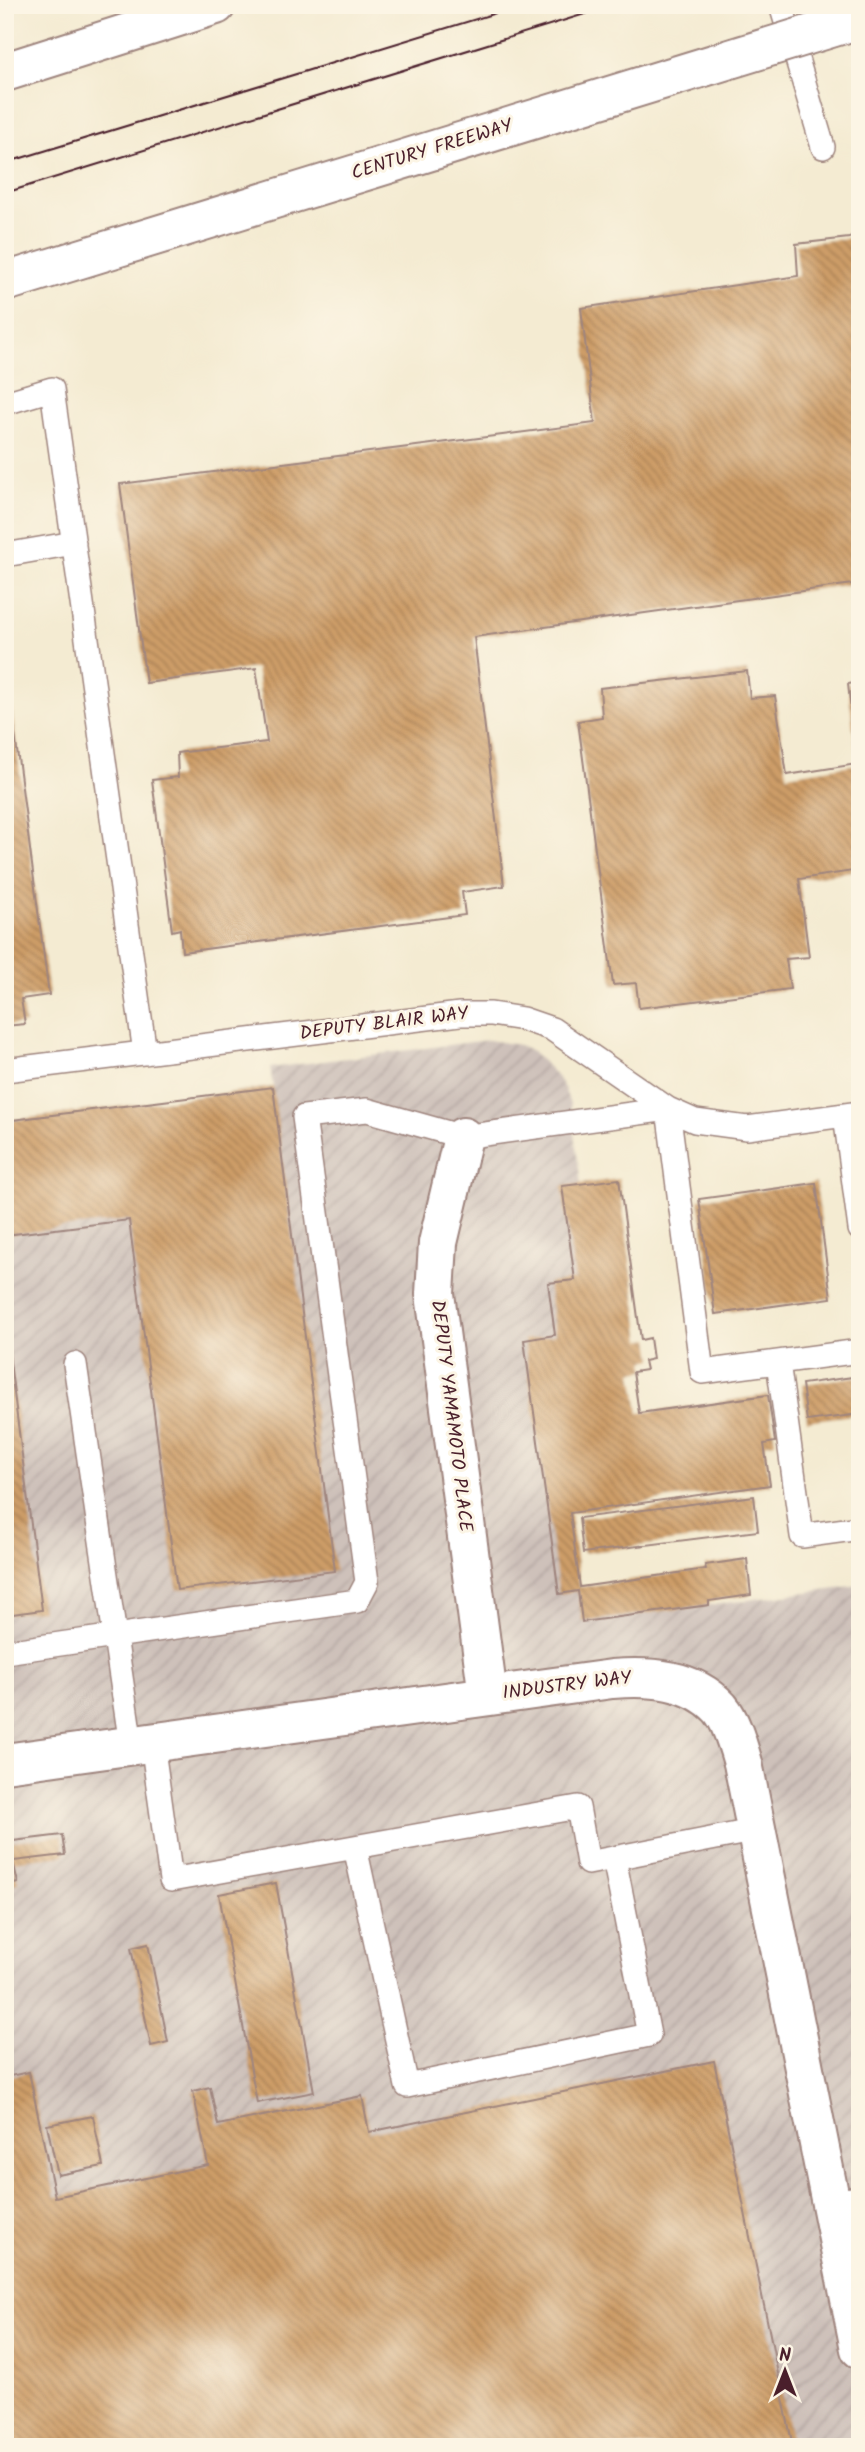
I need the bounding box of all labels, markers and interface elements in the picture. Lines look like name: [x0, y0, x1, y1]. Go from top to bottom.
street label: CENTURY FREEWAY: [348, 111, 517, 189]
street label: DEPUTY BLAIR WAY: [298, 999, 471, 1049]
street label: DEPUTY YAMAMOTO PLACE: [422, 1298, 480, 1535]
street label: INDUSTRY WAY: [501, 1663, 634, 1709]
north arrow: [750, 2336, 820, 2406]
text: N: [779, 2341, 791, 2371]

